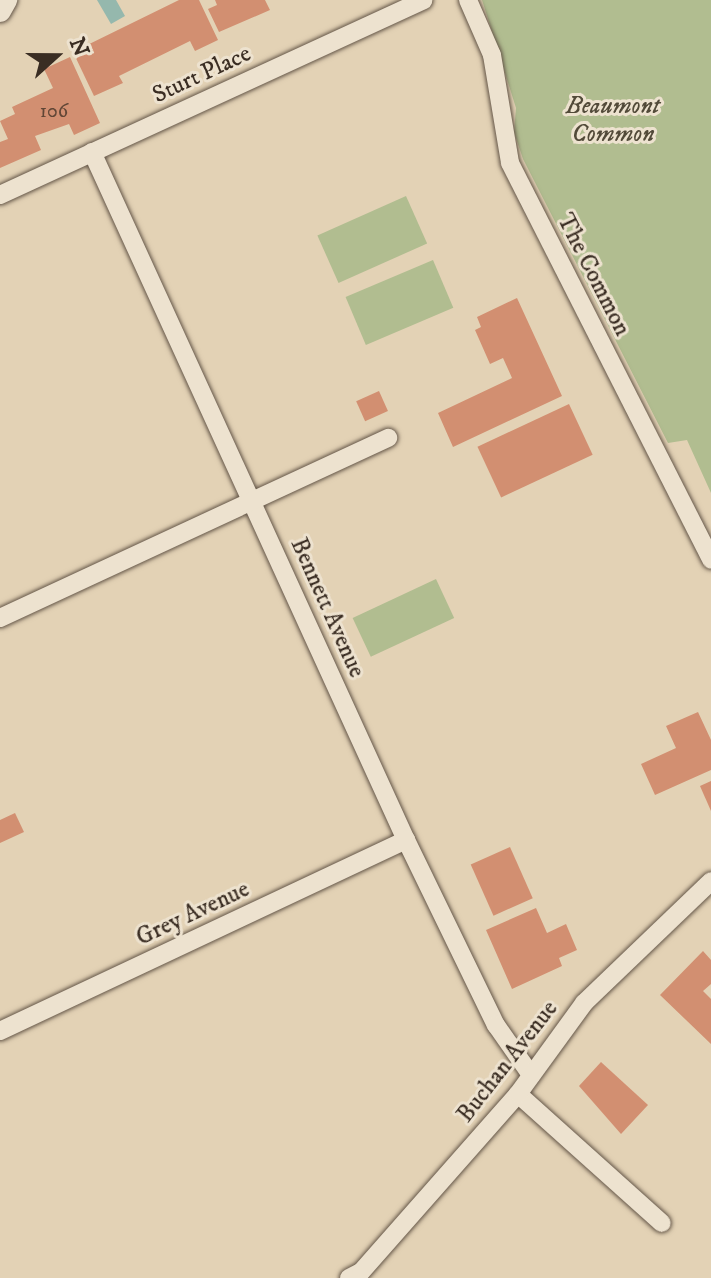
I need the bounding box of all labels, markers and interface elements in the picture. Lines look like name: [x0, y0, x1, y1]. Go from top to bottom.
north arrow: [16, 16, 96, 96]
text: N: [63, 34, 95, 60]
street label: Sturt Place: [148, 40, 256, 110]
park label: Beaumont Common: [566, 93, 660, 149]
house number: 106: [40, 99, 68, 123]
street label: The Common: [550, 209, 636, 341]
street label: Bennett Avenue: [283, 534, 371, 682]
street label: Grey Avenue: [132, 875, 254, 953]
street label: Buchan Avenue: [451, 995, 565, 1129]

